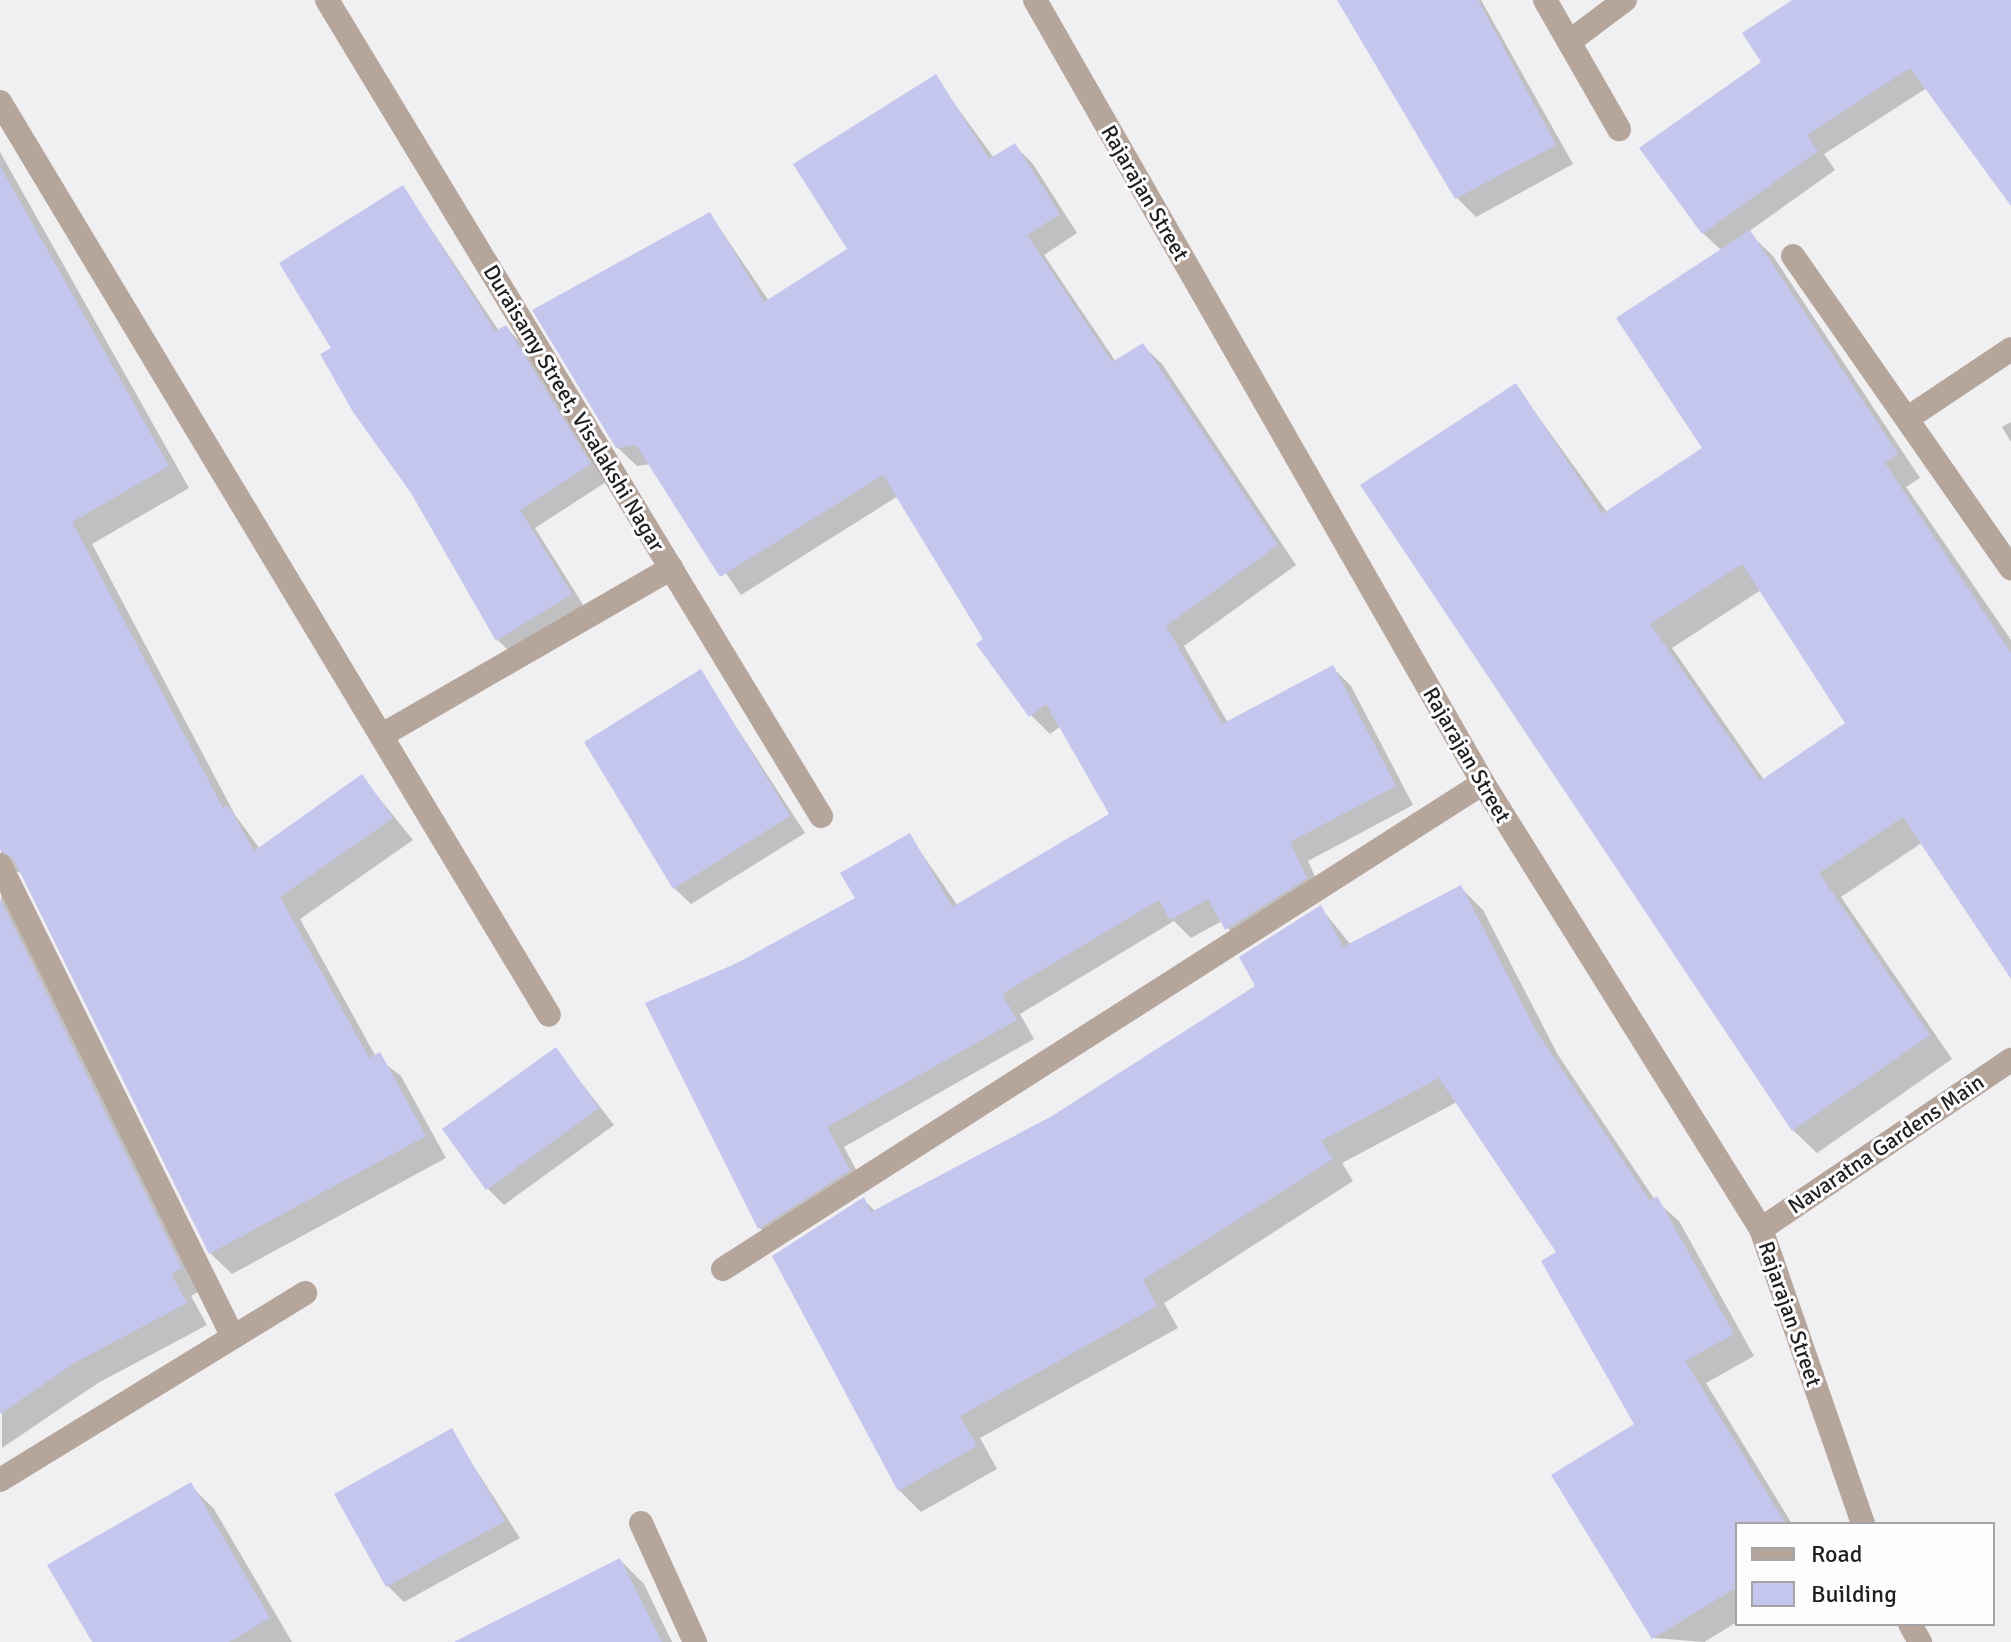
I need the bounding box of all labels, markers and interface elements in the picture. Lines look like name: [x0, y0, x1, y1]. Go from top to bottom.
street label: Rajarajan Street: [1096, 121, 1194, 265]
street label: Duraisamy Street, Visalakshi Nagar: [478, 260, 670, 556]
street label: Rajarajan Street: [1418, 683, 1516, 827]
street label: Navaratna Gardens Main: [1783, 1069, 1989, 1219]
street label: Rajarajan Street: [1753, 1238, 1827, 1390]
legend: [1735, 1522, 1995, 1626]
text: Road: [1811, 1539, 1862, 1569]
text: Building: [1811, 1579, 1897, 1609]

